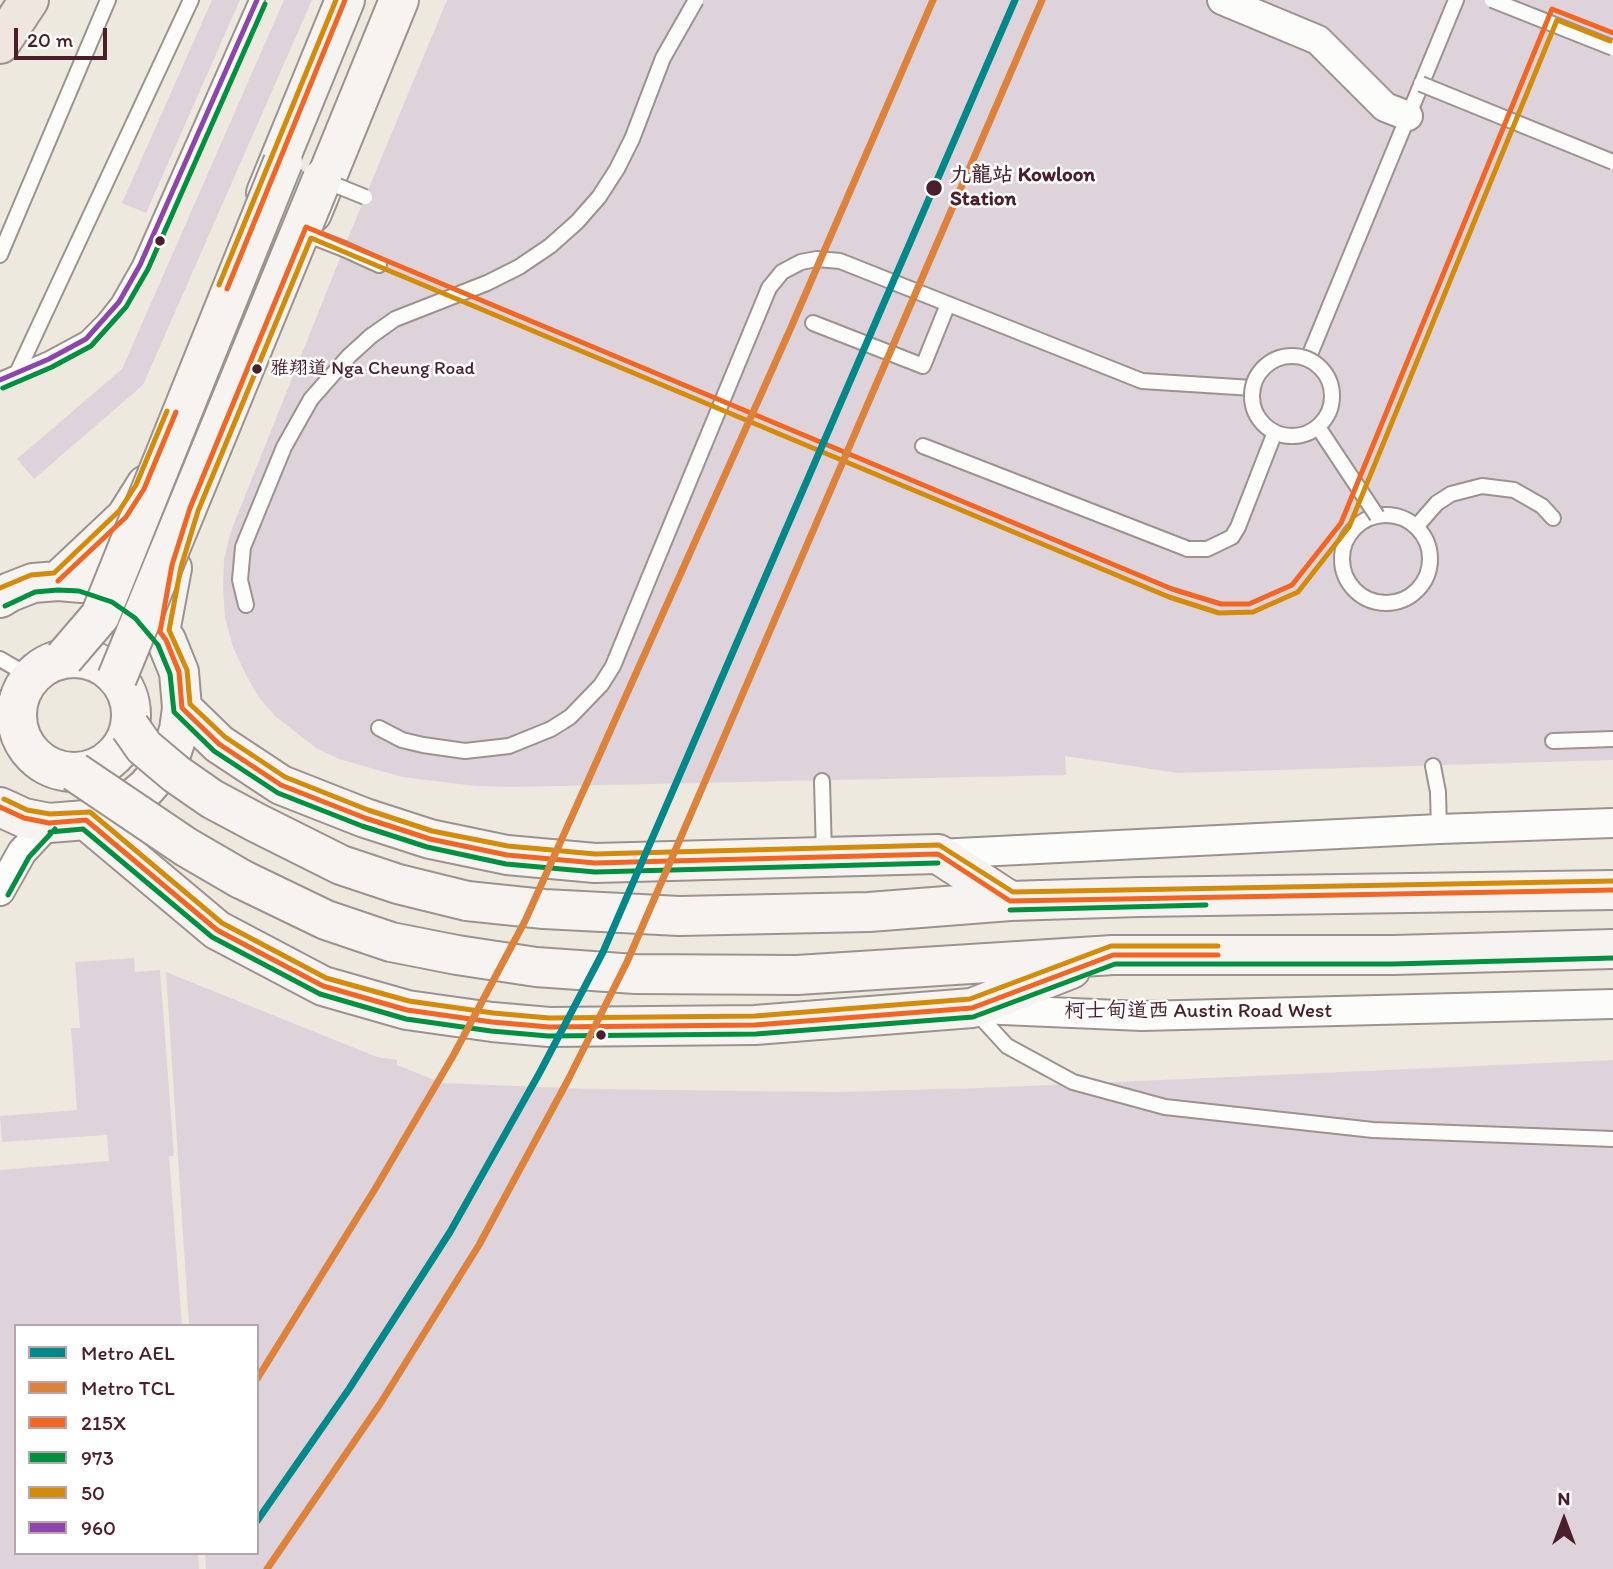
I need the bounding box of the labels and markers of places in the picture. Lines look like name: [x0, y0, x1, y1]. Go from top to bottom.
place label: 九龍站 Kowloon Station: [950, 163, 1095, 213]
marker: 九龍站 Kowloon Station: [924, 178, 944, 198]
unlabelled marker: [153, 234, 167, 248]
place label: 雅翔道 Nga Cheung Road: [270, 358, 475, 380]
marker: 雅翔道 Nga Cheung Road: [250, 362, 264, 376]
unlabelled marker: [594, 1028, 608, 1042]

